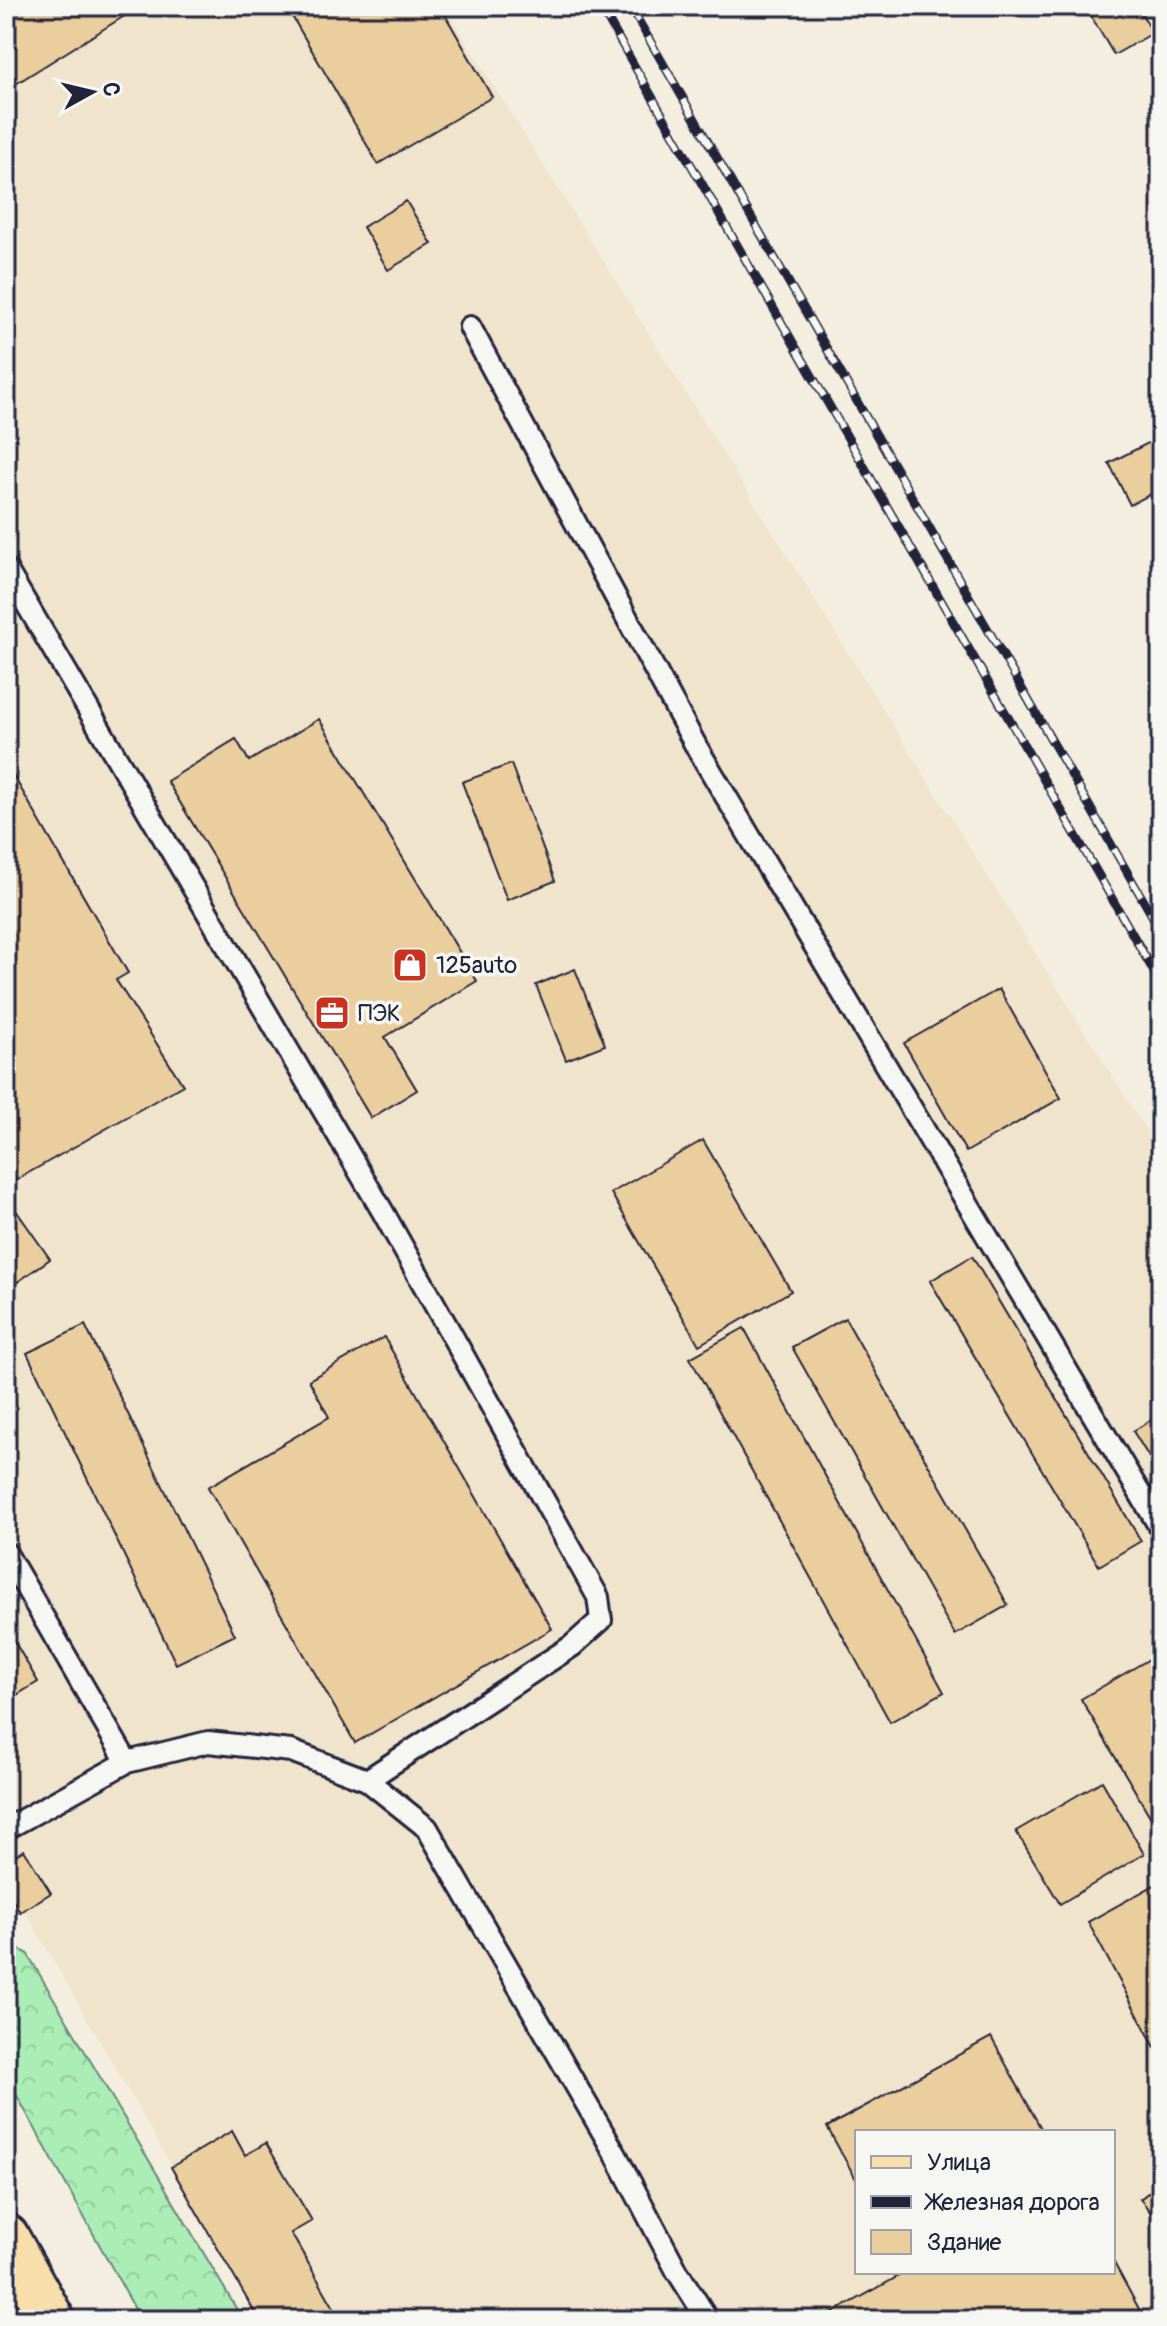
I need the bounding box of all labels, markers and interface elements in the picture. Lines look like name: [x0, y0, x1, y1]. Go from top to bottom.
north arrow: [52, 52, 132, 132]
text: С: [96, 81, 126, 98]
shop icon: 125auto: [391, 946, 429, 984]
place label: 125auto: [436, 951, 517, 980]
office icon: ПЭК: [313, 994, 351, 1032]
place label: ПЭК: [358, 999, 401, 1028]
legend: [855, 2130, 1115, 2274]
text: Улица: [927, 2148, 991, 2177]
text: Железная дорога: [923, 2188, 1100, 2217]
text: Здание: [927, 2228, 1002, 2257]

